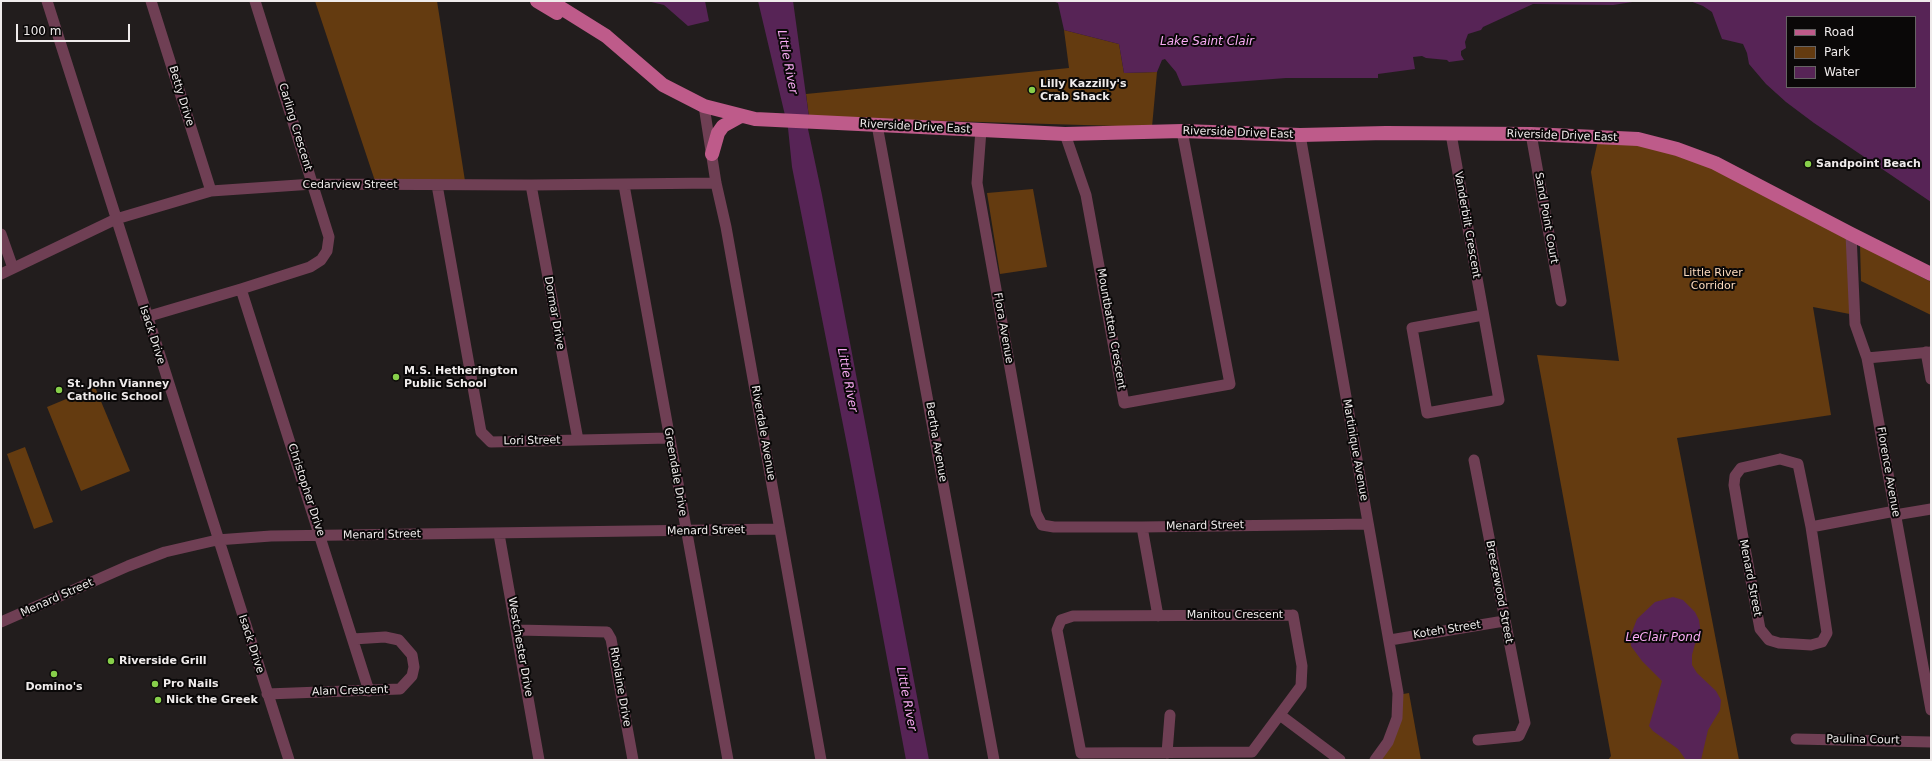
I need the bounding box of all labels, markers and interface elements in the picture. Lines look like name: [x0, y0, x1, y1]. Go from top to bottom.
scale bar: [18, 16, 132, 42]
legend: [1786, 16, 1916, 88]
text: 100 m: [23, 24, 61, 38]
text: Road: [1824, 25, 1854, 39]
water label: Little River: [774, 29, 800, 95]
water label: Lake Saint Clair: [1160, 35, 1254, 49]
text: Park: [1824, 45, 1850, 59]
street label: Betty Drive: [166, 64, 196, 128]
text: Water: [1824, 65, 1859, 79]
place label: Lilly Kazzilly's Crab Shack: [1040, 77, 1126, 103]
street label: Carling Crescent: [275, 82, 315, 172]
marker: Lilly Kazzilly's Crab Shack: [1027, 85, 1037, 95]
street label: Riverside Drive East: [859, 118, 971, 136]
street label: Riverside Drive East: [1182, 124, 1294, 142]
street label: Riverside Drive East: [1506, 127, 1618, 145]
place label: Sandpoint Beach: [1816, 157, 1921, 171]
marker: Sandpoint Beach: [1803, 159, 1813, 169]
street label: Vanderbilt Crescent: [1451, 171, 1483, 279]
street label: Sand Point Court: [1531, 171, 1561, 265]
street label: Cedarview Street: [303, 178, 397, 192]
park label: Little River Corridor: [1683, 266, 1743, 292]
street label: Mountbatten Crescent: [1094, 267, 1128, 391]
street label: Dormar Drive: [541, 275, 567, 351]
street label: Flora Avenue: [990, 292, 1016, 364]
street label: Isack Drive: [136, 304, 168, 366]
water label: Little River: [834, 347, 860, 413]
place label: M.S. Hetherington Public School: [404, 364, 518, 390]
marker: M.S. Hetherington Public School: [391, 372, 401, 382]
place label: St. John Vianney Catholic School: [67, 377, 169, 403]
street label: Riverdale Avenue: [748, 384, 778, 482]
marker: St. John Vianney Catholic School: [54, 385, 64, 395]
street label: Martinique Avenue: [1340, 398, 1370, 502]
street label: Bertha Avenue: [922, 401, 950, 483]
street label: Florence Avenue: [1874, 426, 1902, 518]
street label: Greendale Drive: [661, 427, 689, 517]
street label: Lori Street: [503, 434, 561, 448]
street label: Christopher Drive: [285, 442, 327, 538]
street label: Menard Street: [1166, 519, 1244, 533]
street label: Menard Street: [667, 524, 745, 538]
street label: Menard Street: [343, 528, 421, 542]
street label: Menard Street: [1736, 538, 1764, 618]
street label: Breezewood Street: [1483, 540, 1515, 644]
street label: Menard Street: [19, 576, 95, 620]
street label: Westchester Drive: [505, 596, 535, 698]
street label: Manitou Crescent: [1187, 608, 1283, 622]
street label: Isack Drive: [235, 613, 267, 675]
street label: Koteh Street: [1412, 618, 1482, 642]
water label: LeClair Pond: [1625, 631, 1701, 645]
street label: Rholaine Drive: [606, 646, 634, 728]
place label: Riverside Grill: [119, 654, 207, 668]
marker: Riverside Grill: [106, 656, 116, 666]
water label: Little River: [893, 666, 919, 732]
marker: Domino's: [49, 669, 59, 679]
place label: Pro Nails: [163, 677, 219, 691]
marker: Pro Nails: [150, 679, 160, 689]
place label: Domino's: [25, 680, 83, 694]
street label: Alan Crescent: [312, 683, 388, 699]
place label: Nick the Greek: [166, 693, 258, 707]
marker: Nick the Greek: [153, 695, 163, 705]
street label: Paulina Court: [1826, 733, 1900, 747]

